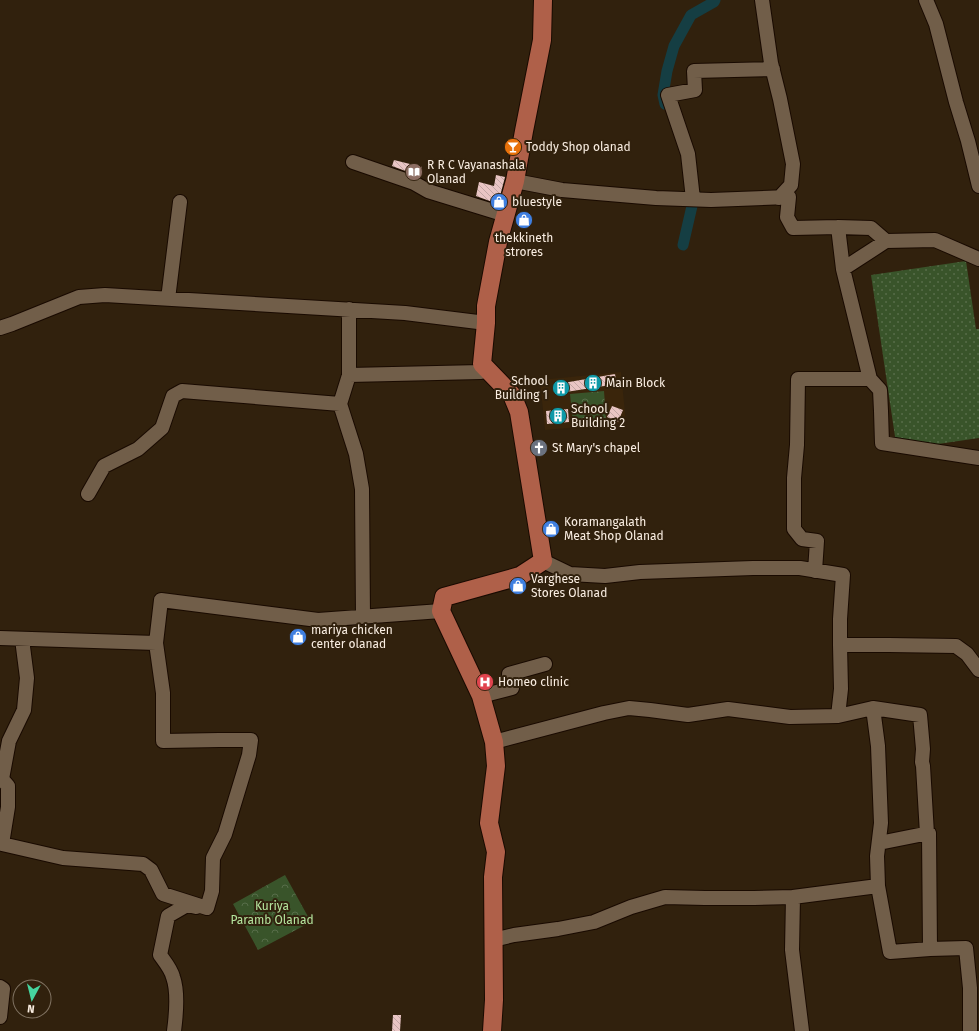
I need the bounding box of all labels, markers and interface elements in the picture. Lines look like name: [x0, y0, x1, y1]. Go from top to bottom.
bar icon: Toddy Shop olanad: [503, 137, 523, 157]
place label: Toddy Shop olanad: [526, 140, 631, 154]
place label: R R C Vayanashala Olanad: [427, 158, 525, 186]
library icon: R R C Vayanashala Olanad: [404, 162, 424, 182]
shop icon: bluestyle: [489, 192, 509, 212]
place label: bluestyle: [512, 195, 562, 209]
shop icon: thekkineth strores: [514, 210, 534, 230]
place label: thekkineth strores: [495, 231, 553, 259]
building icon: Main Block: [583, 373, 603, 393]
place label: School Building 1: [495, 374, 548, 402]
place label: Main Block: [606, 376, 666, 390]
building icon: School Building 1: [551, 378, 571, 398]
place label: School Building 2: [571, 402, 625, 430]
building icon: School Building 2: [548, 406, 568, 426]
church icon: St Mary's chapel: [529, 438, 549, 458]
place label: St Mary's chapel: [552, 441, 641, 455]
place label: Koramangalath Meat Shop Olanad: [564, 515, 664, 543]
shop icon: Koramangalath Meat Shop Olanad: [541, 519, 561, 539]
place label: Varghese Stores Olanad: [531, 572, 607, 600]
shop icon: Varghese Stores Olanad: [508, 576, 528, 596]
place label: mariya chicken center olanad: [311, 623, 393, 651]
shop icon: mariya chicken center olanad: [288, 627, 308, 647]
hospital icon: Homeo clinic: [475, 672, 495, 692]
place label: Homeo clinic: [498, 675, 569, 689]
park label: Kuriya Paramb Olanad: [230, 899, 314, 927]
north arrow: [12, 979, 52, 1019]
text: N: [26, 1002, 35, 1015]

